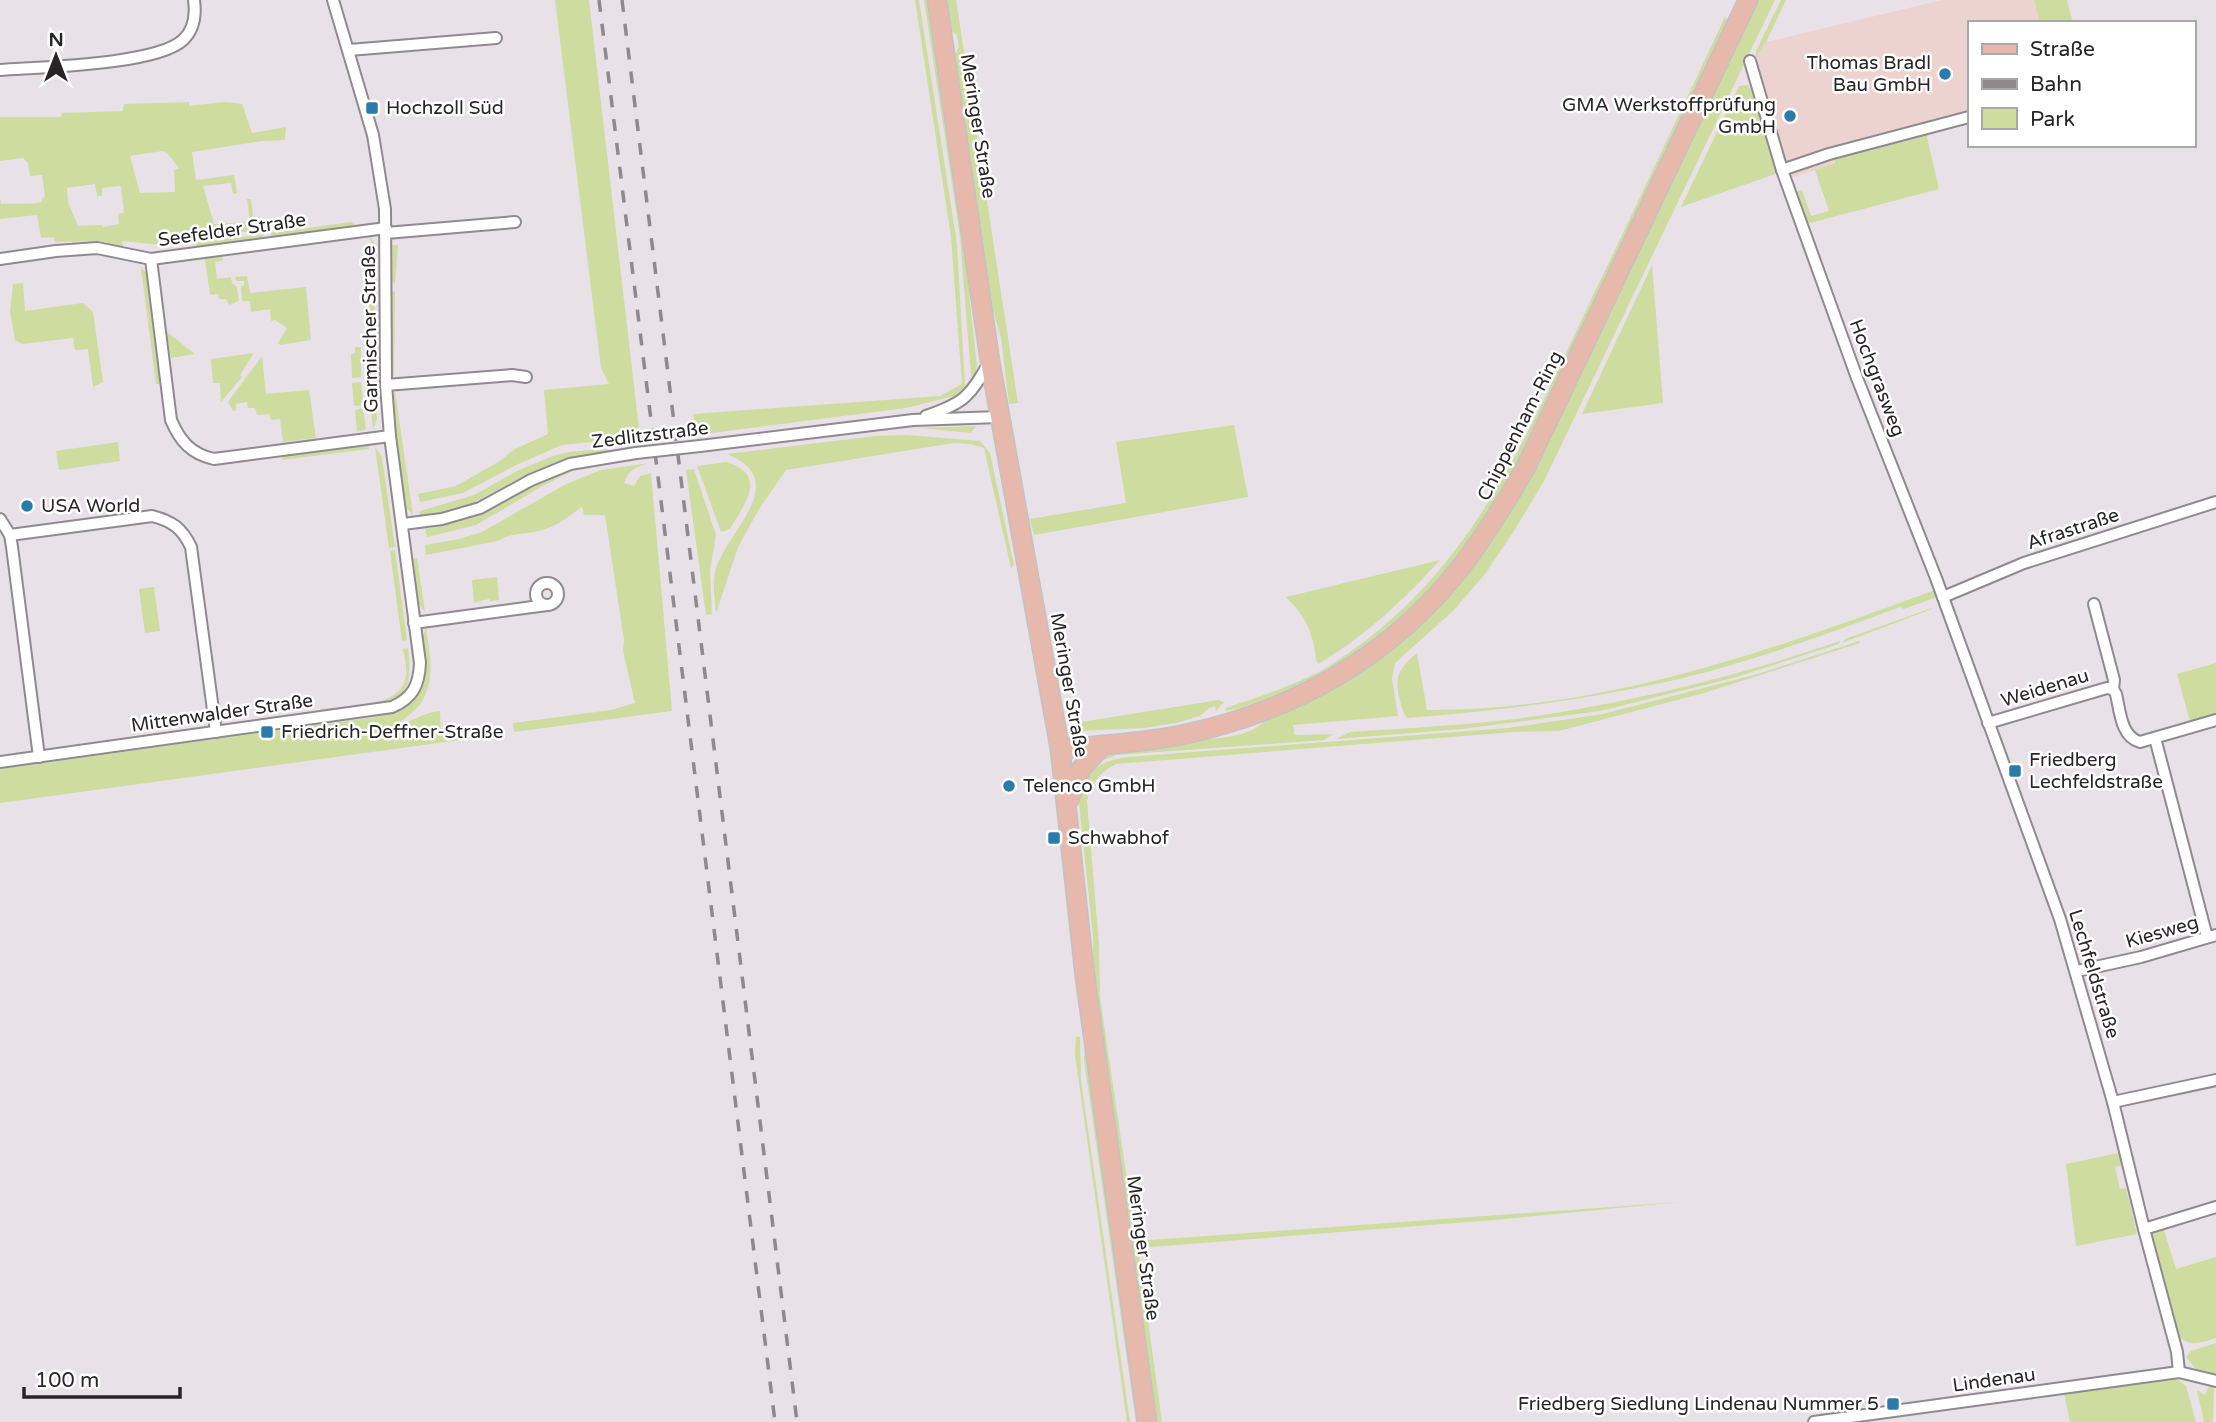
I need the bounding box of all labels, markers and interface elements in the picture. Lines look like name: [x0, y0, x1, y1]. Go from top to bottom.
north arrow: [21, 21, 91, 91]
legend: [1968, 21, 2195, 147]
text: N: [48, 29, 64, 51]
text: Straße: [2030, 37, 2095, 62]
street label: Meringer Straße: [956, 52, 1000, 200]
place label: Thomas Bradl Bau GmbH: [1807, 52, 1931, 96]
marker: Thomas Bradl Bau GmbH: [1937, 66, 1953, 82]
text: Bahn: [2030, 72, 2082, 97]
place label: GMA Werkstoffprüfung GmbH: [1562, 94, 1776, 138]
place label: Hochzoll Süd: [386, 97, 504, 119]
marker: Hochzoll Süd: [364, 100, 380, 116]
text: Park: [2030, 107, 2075, 132]
marker: GMA Werkstoffprüfung GmbH: [1782, 108, 1798, 124]
street label: Seefelder Straße: [157, 209, 307, 251]
street label: Garmischer Straße: [358, 245, 382, 413]
street label: Hochgrasweg: [1845, 316, 1909, 440]
street label: Chippenham-Ring: [1473, 347, 1567, 505]
street label: Zedlitzstraße: [590, 417, 710, 453]
place label: USA World: [41, 495, 140, 517]
marker: USA World: [19, 498, 35, 514]
street label: Afrastraße: [2024, 504, 2122, 554]
street label: Meringer Straße: [1045, 611, 1093, 759]
street label: Weidenau: [1999, 664, 2091, 712]
street label: Mittenwalder Straße: [130, 689, 314, 737]
place label: Friedrich-Deffner-Straße: [281, 721, 503, 743]
marker: Friedrich-Deffner-Straße: [259, 724, 275, 740]
place label: Friedberg Lechfeldstraße: [2029, 749, 2163, 793]
marker: Friedberg Lechfeldstraße: [2007, 763, 2023, 779]
place label: Telenco GmbH: [1023, 775, 1156, 797]
marker: Telenco GmbH: [1001, 778, 1017, 794]
place label: Schwabhof: [1068, 827, 1170, 849]
marker: Schwabhof: [1046, 830, 1062, 846]
street label: Lechfeldstraße: [2064, 907, 2124, 1041]
street label: Kiesweg: [2123, 911, 2201, 953]
street label: Meringer Straße: [1122, 1174, 1164, 1322]
scale bar: [24, 1356, 180, 1400]
street label: Lindenau: [1951, 1363, 2037, 1397]
text: 100 m: [35, 1368, 99, 1393]
place label: Friedberg Siedlung Lindenau Nummer 5: [1518, 1393, 1879, 1415]
marker: Friedberg Siedlung Lindenau Nummer 5: [1885, 1396, 1901, 1412]

